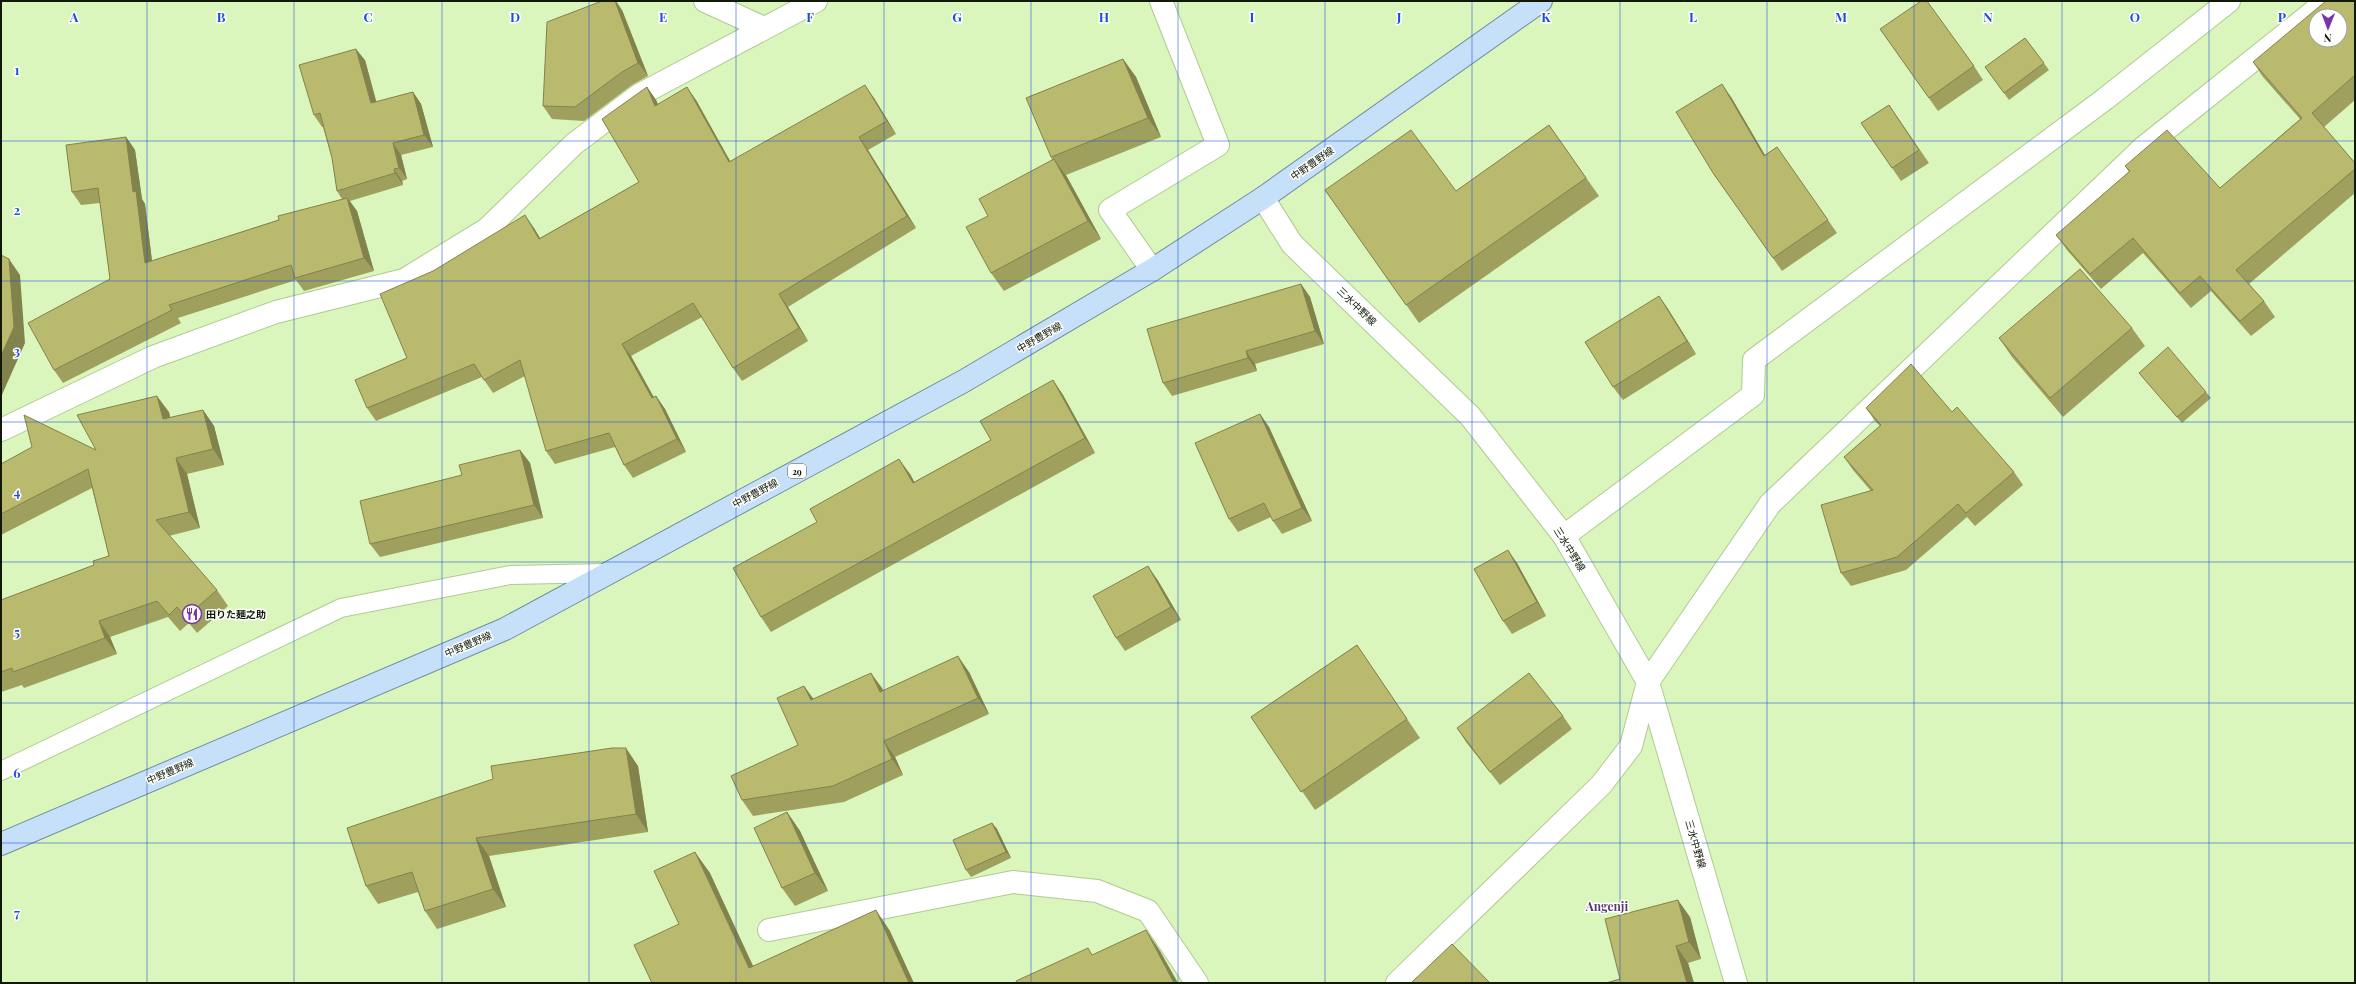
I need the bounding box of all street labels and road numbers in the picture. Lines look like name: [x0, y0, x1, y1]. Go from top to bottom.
street label: 中野豊野線: [1288, 143, 1336, 183]
street label: 三水中野線: [1334, 284, 1380, 328]
street label: 中野豊野線: [1014, 318, 1064, 356]
road number: 29: [788, 464, 806, 478]
street label: 中野豊野線: [730, 475, 780, 511]
street label: 三水中野線: [1551, 524, 1589, 574]
street label: 中野豊野線: [442, 628, 494, 660]
street label: 中野豊野線: [144, 755, 196, 787]
street label: 三水中野線: [1682, 818, 1710, 870]

